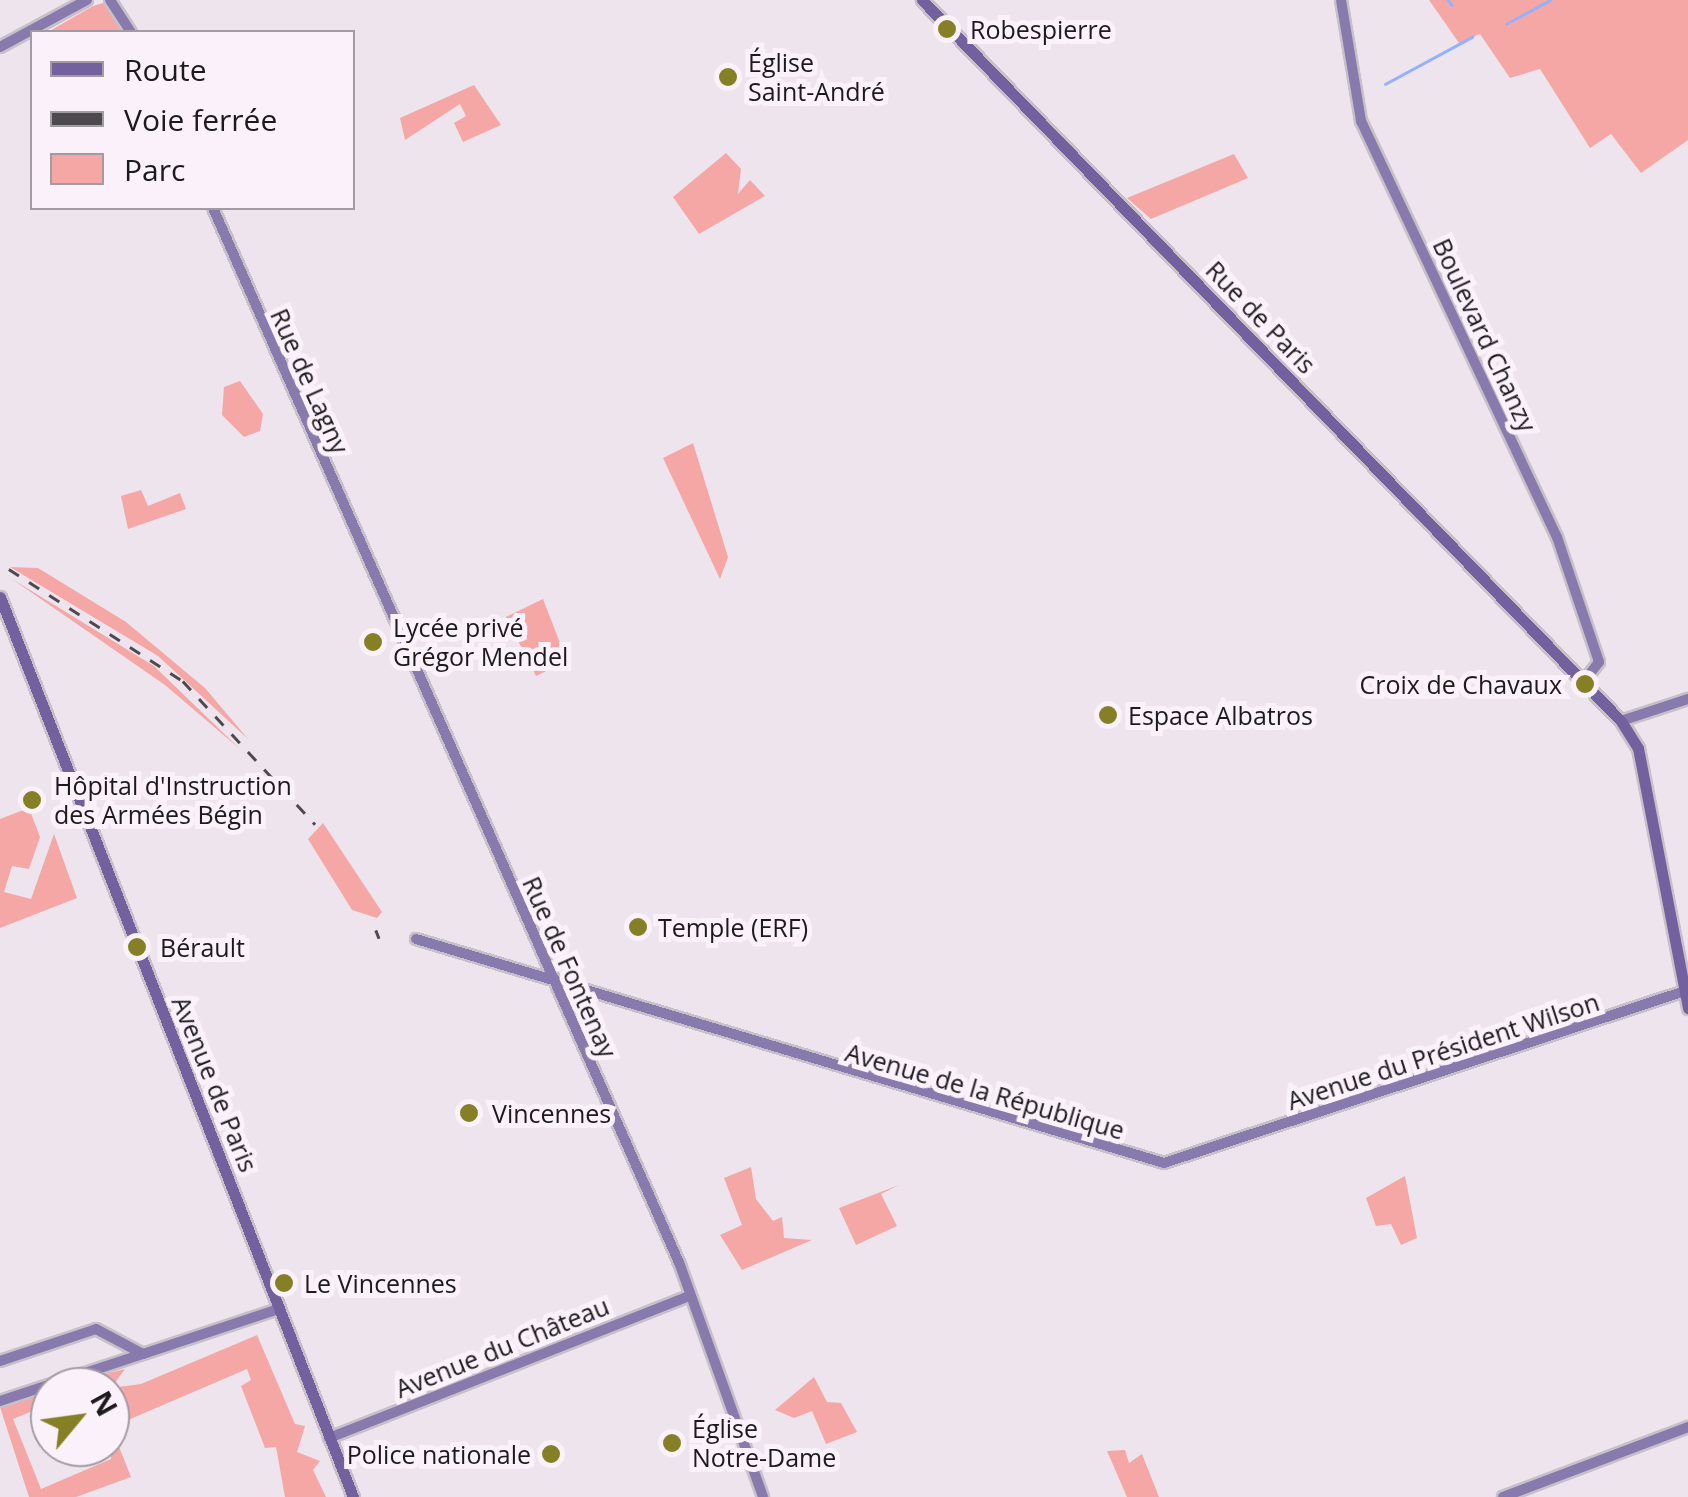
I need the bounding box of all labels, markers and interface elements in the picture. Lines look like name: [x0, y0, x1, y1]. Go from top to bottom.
place label: Robespierre: [970, 14, 1112, 44]
marker: Robespierre: [934, 16, 960, 42]
legend: [30, 30, 355, 210]
place label: Église Saint-André: [748, 48, 885, 107]
text: Route: [124, 49, 207, 90]
marker: Église Saint-André: [717, 66, 739, 88]
text: Voie ferrée: [124, 99, 277, 140]
text: Parc: [124, 149, 185, 190]
street label: Boulevard Chanzy: [1427, 234, 1543, 436]
street label: Rue de Paris: [1200, 255, 1322, 379]
street label: Rue de Lagny: [265, 304, 355, 458]
place label: Lycée privé Grégor Mendel: [393, 613, 568, 672]
marker: Lycée privé Grégor Mendel: [362, 631, 384, 653]
place label: Croix de Chavaux: [1360, 669, 1562, 699]
marker: Croix de Chavaux: [1572, 671, 1598, 697]
place label: Espace Albatros: [1128, 700, 1313, 730]
marker: Espace Albatros: [1097, 704, 1119, 726]
place label: Hôpital d'Instruction des Armées Bégin: [54, 771, 292, 830]
marker: Hôpital d'Instruction des Armées Bégin: [19, 787, 45, 813]
street label: Rue de Fontenay: [517, 872, 623, 1062]
place label: Temple (ERF): [658, 912, 808, 942]
marker: Temple (ERF): [627, 916, 649, 938]
place label: Bérault: [160, 932, 245, 962]
marker: Bérault: [124, 934, 150, 960]
street label: Avenue du Président Wilson: [1283, 986, 1603, 1116]
street label: Avenue de Paris: [166, 992, 264, 1176]
street label: Avenue de la République: [842, 1037, 1128, 1145]
place label: Vincennes: [492, 1098, 611, 1128]
marker: Vincennes: [456, 1100, 482, 1126]
place label: Le Vincennes: [304, 1268, 457, 1298]
marker: Le Vincennes: [273, 1272, 295, 1294]
street label: Avenue du Château: [391, 1290, 613, 1404]
north arrow: [30, 1367, 130, 1467]
text: N: [82, 1384, 127, 1423]
place label: Église Notre-Dame: [692, 1414, 836, 1473]
marker: Église Notre-Dame: [661, 1432, 683, 1454]
place label: Police nationale: [347, 1439, 531, 1469]
marker: Police nationale: [540, 1443, 562, 1465]

